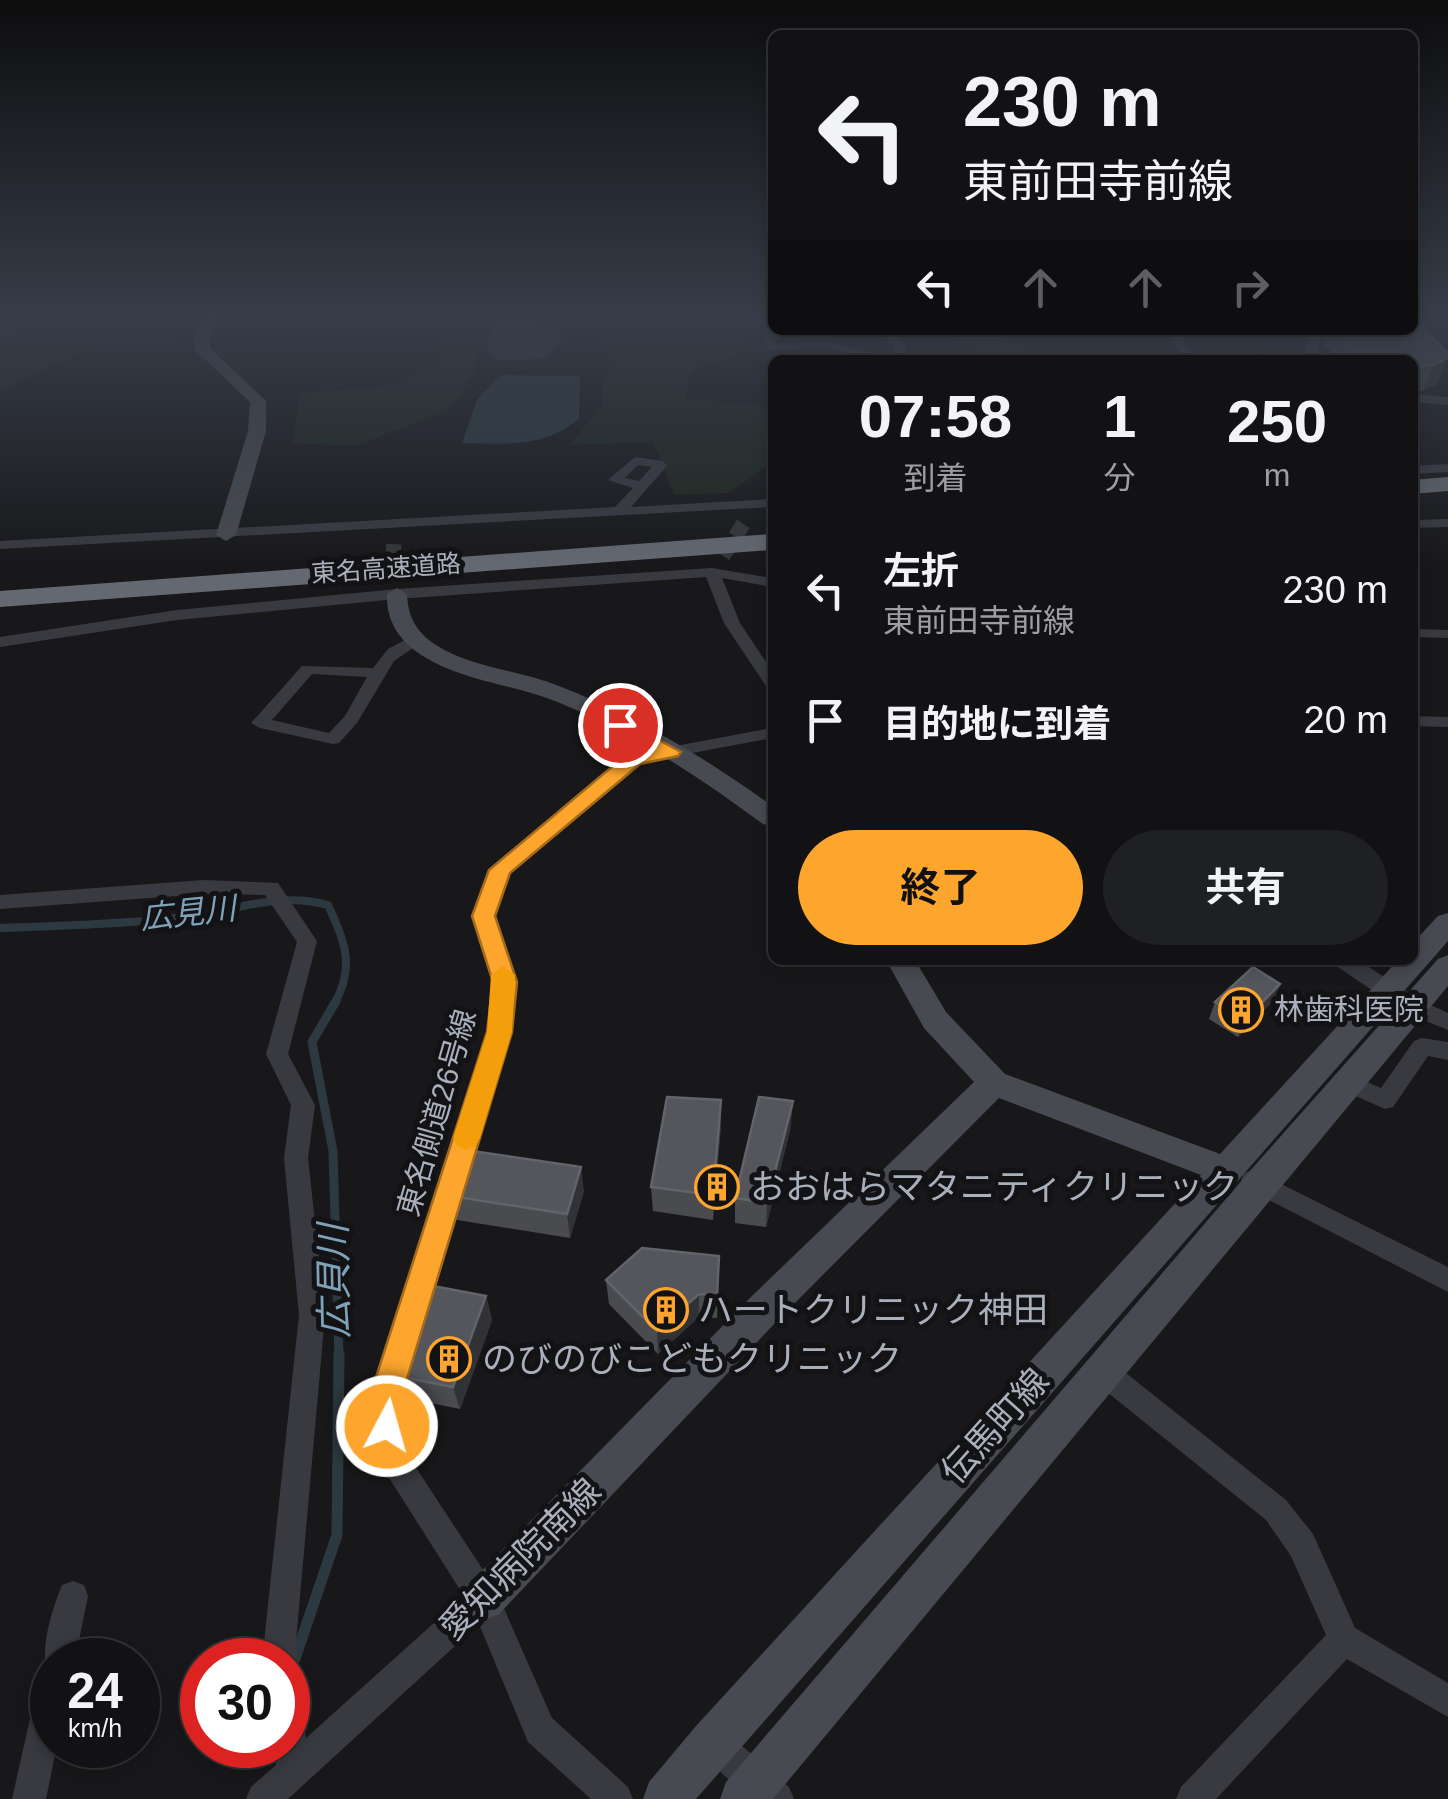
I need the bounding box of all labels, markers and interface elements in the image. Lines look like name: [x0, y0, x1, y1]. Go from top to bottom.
text: 230 m: [963, 63, 1161, 141]
icon: left: [798, 70, 928, 200]
text: 東前田寺前線: [963, 156, 1233, 207]
icon: left: [908, 260, 963, 315]
icon: ahead: [1013, 260, 1068, 315]
icon: ahead: [1118, 260, 1173, 315]
icon: right: [1223, 260, 1278, 315]
text: 07:58: [859, 383, 1012, 450]
text: 1: [1103, 383, 1136, 450]
text: 250: [1227, 388, 1327, 455]
text: m: [1264, 457, 1290, 493]
text: 到着: [903, 460, 967, 496]
text: 分: [1104, 460, 1136, 496]
street label: 東名高速道路: [310, 549, 462, 587]
text: 左折: [883, 550, 959, 592]
icon: left: [798, 563, 853, 618]
text: 230 m: [1282, 569, 1388, 611]
text: 東前田寺前線: [883, 603, 1075, 639]
pin: [578, 683, 663, 768]
icon: arrive: [798, 693, 853, 748]
icon: arrive: [593, 698, 648, 753]
text: 20 m: [1304, 699, 1388, 741]
text: 目的地に到着: [883, 703, 1111, 745]
button: 終了: [798, 830, 1083, 945]
button: 共有: [1103, 830, 1388, 945]
water label: 広見川: [138, 890, 241, 936]
building icon: 林歯科医院: [1218, 987, 1264, 1033]
place label: 林歯科医院: [1274, 993, 1424, 1026]
street label: 東名側道26号線: [391, 1006, 482, 1220]
building icon: おおはらマタニティクリニック: [694, 1164, 740, 1210]
place label: おおはらマタニティクリニック: [750, 1167, 1238, 1206]
water label: 広貝川: [312, 1220, 356, 1338]
building icon: ハートクリニック神田: [643, 1287, 689, 1333]
place label: ハートクリニック神田: [698, 1290, 1048, 1329]
building icon: のびのびこどもクリニック: [426, 1336, 472, 1382]
place label: のびのびこどもクリニック: [482, 1339, 902, 1378]
street label: 伝馬町線: [933, 1361, 1056, 1491]
position arrow: [335, 1374, 439, 1478]
street label: 愛知病院南線: [432, 1471, 608, 1647]
speed limit sign: 30: [180, 1638, 310, 1768]
text: 24: [67, 1663, 123, 1719]
text: km/h: [68, 1714, 122, 1742]

